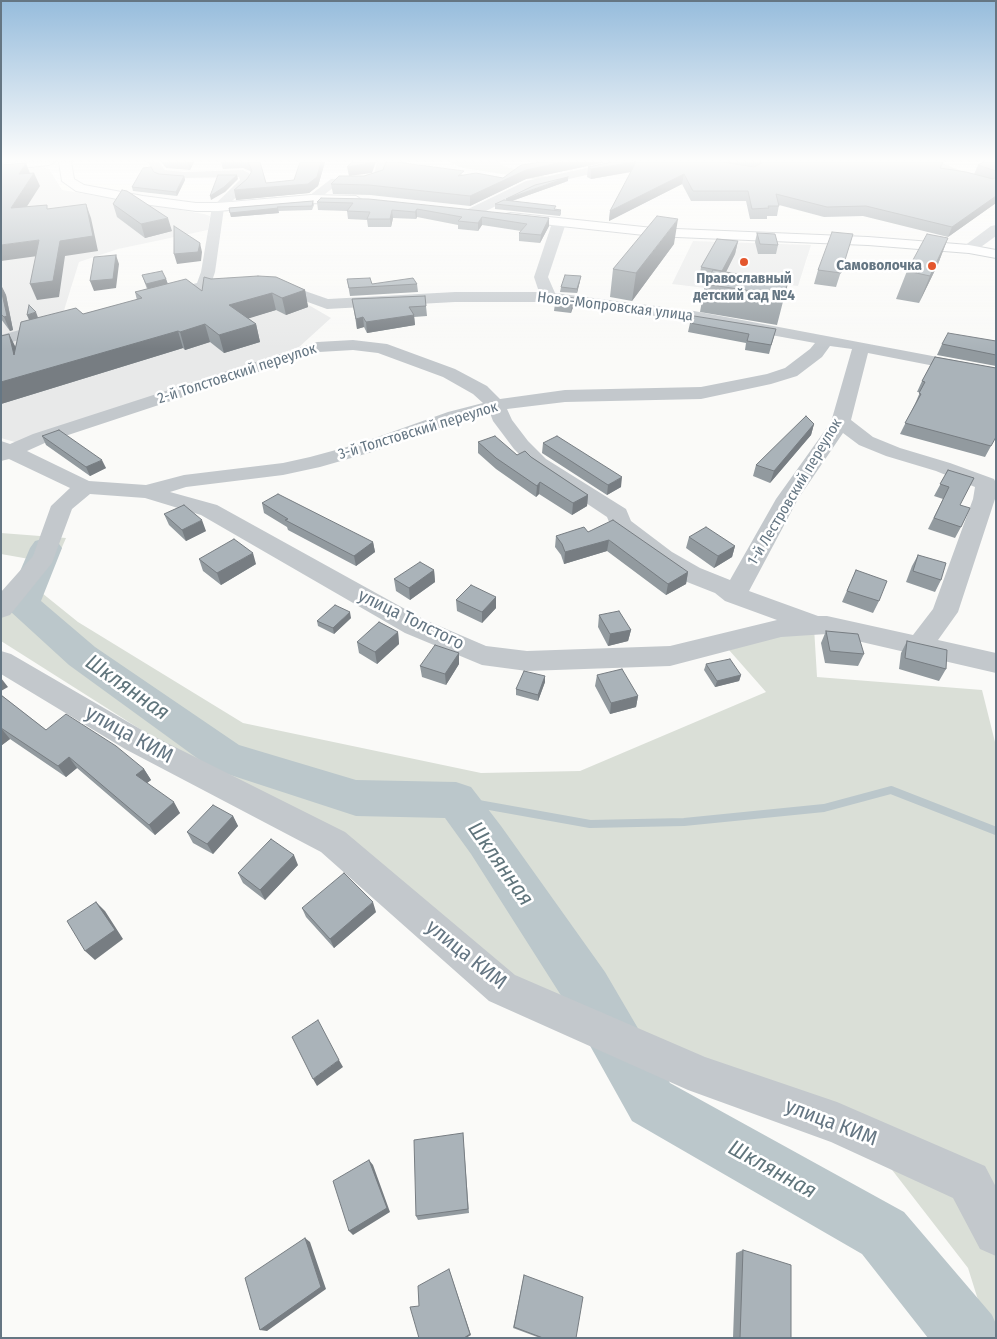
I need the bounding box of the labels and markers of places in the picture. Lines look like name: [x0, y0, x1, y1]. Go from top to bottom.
marker: Православный детский сад №4: [738, 256, 750, 268]
place label: Самоволочка: [836, 257, 922, 275]
marker: Самоволочка: [926, 260, 938, 272]
place label: Православный детский сад №4: [693, 270, 795, 305]

